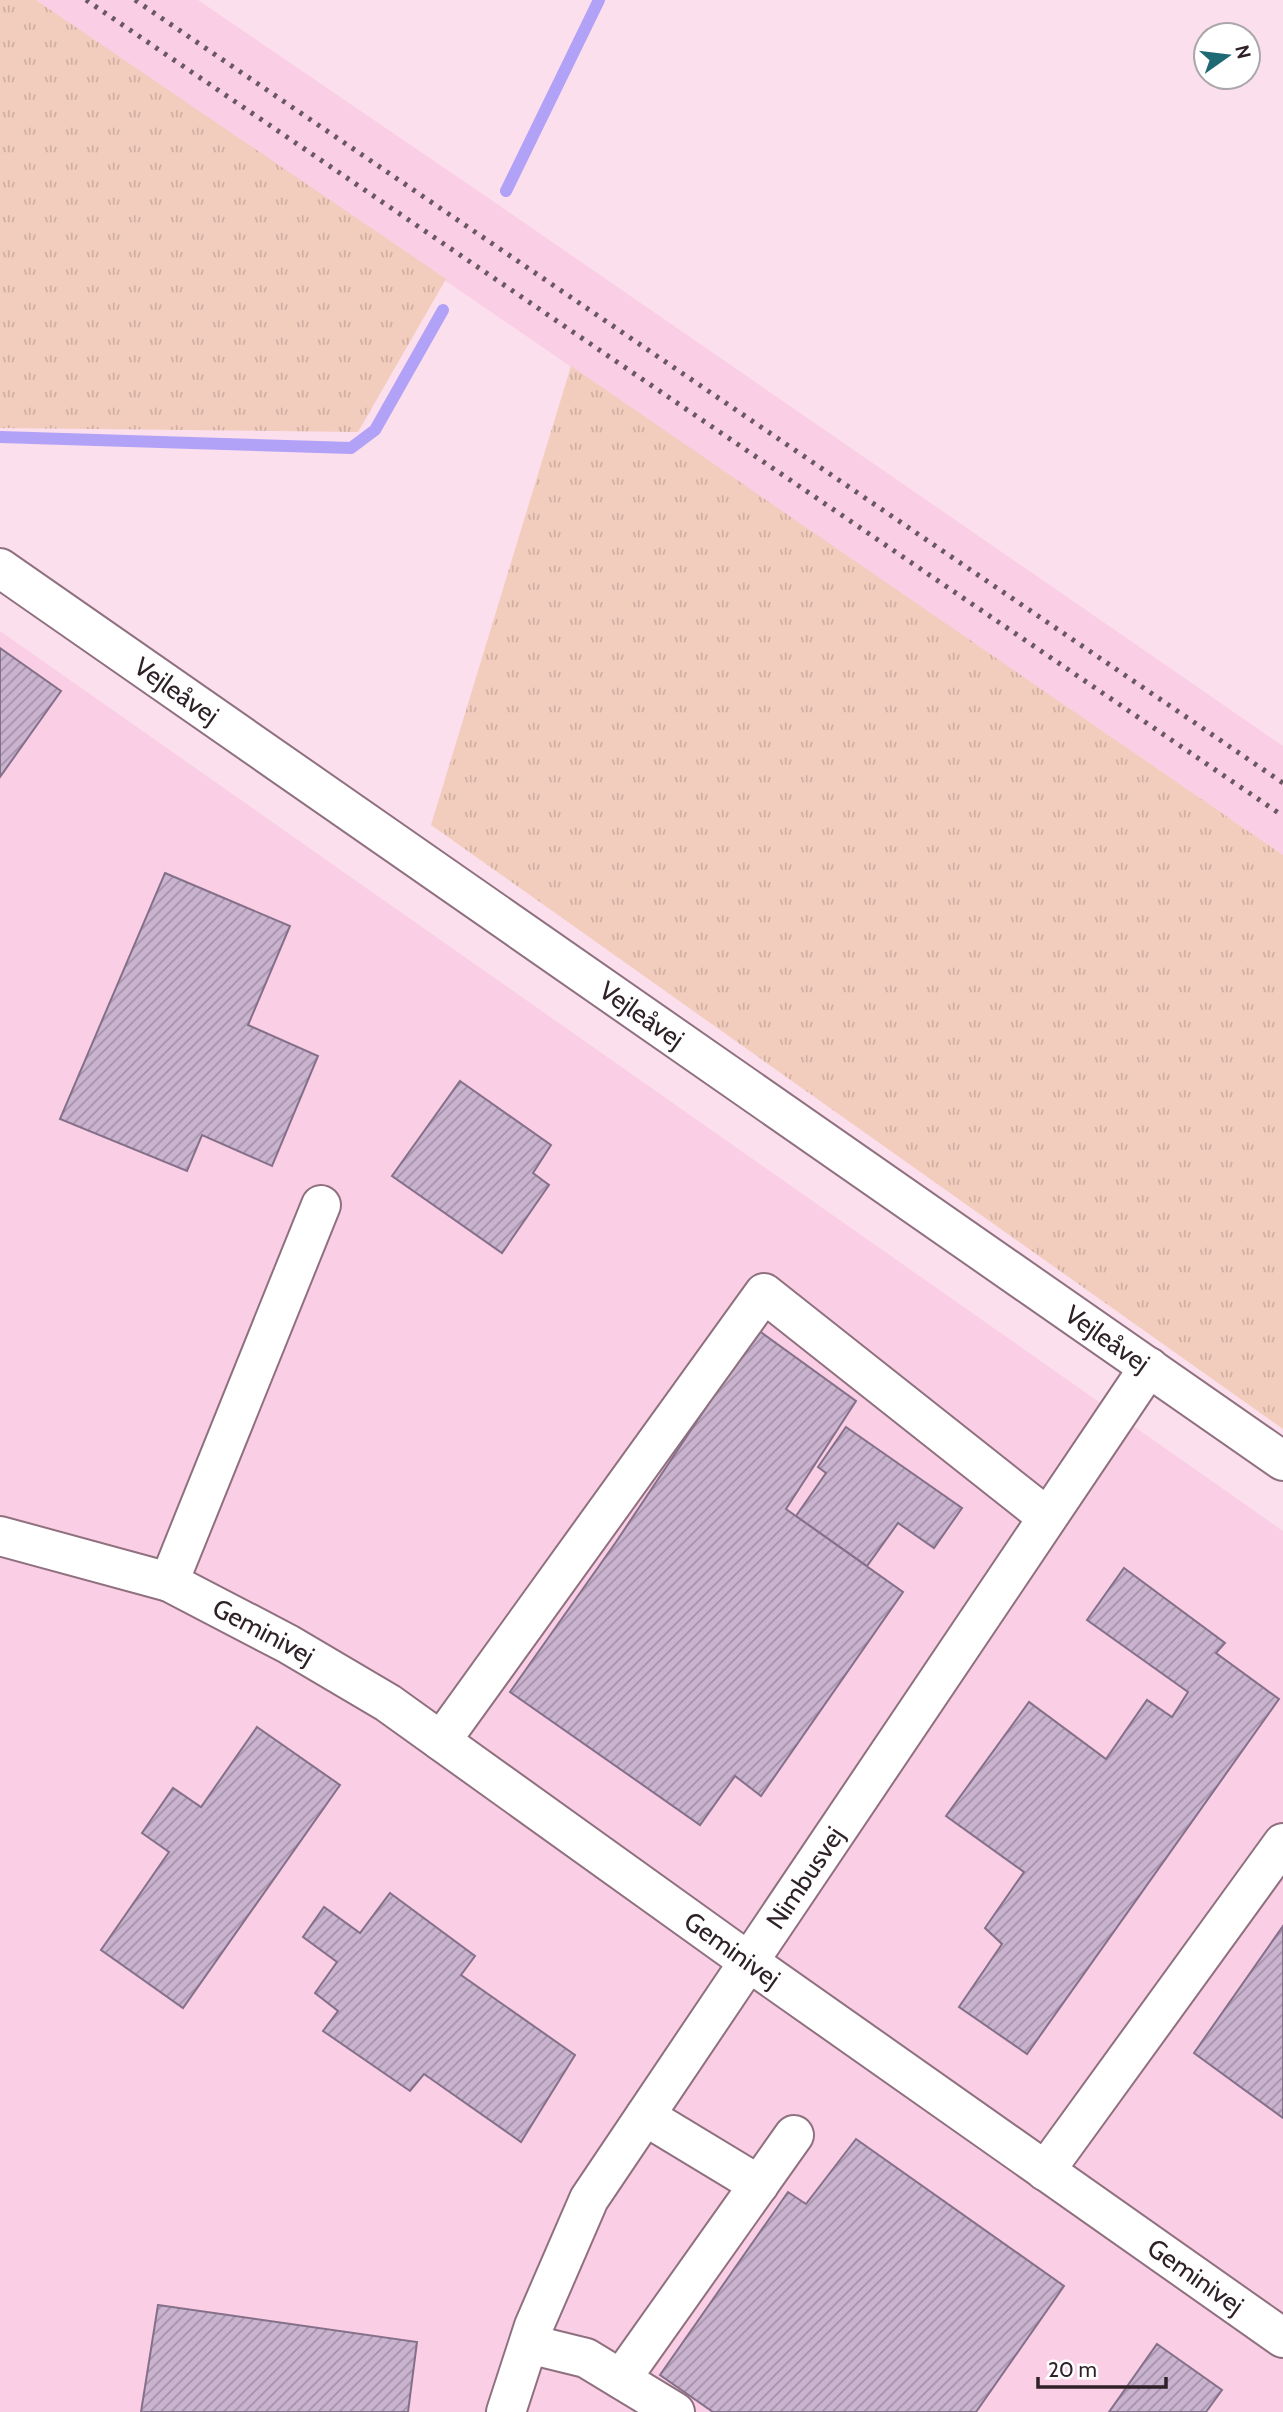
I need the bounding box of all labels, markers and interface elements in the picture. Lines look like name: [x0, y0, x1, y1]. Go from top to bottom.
north arrow: [1192, 21, 1262, 91]
text: N: [1230, 43, 1256, 61]
street label: Vejleåvej: [128, 650, 225, 731]
street label: Vejleåvej: [593, 974, 690, 1055]
street label: Vejleåvej: [1059, 1298, 1156, 1379]
street label: Geminivej: [207, 1592, 320, 1672]
street label: Nimbusvej: [759, 1821, 851, 1935]
street label: Geminivej: [678, 1905, 786, 1995]
street label: Geminivej: [1141, 2232, 1250, 2321]
scale bar: [1038, 2346, 1166, 2390]
text: 20 m: [1048, 2357, 1097, 2382]

